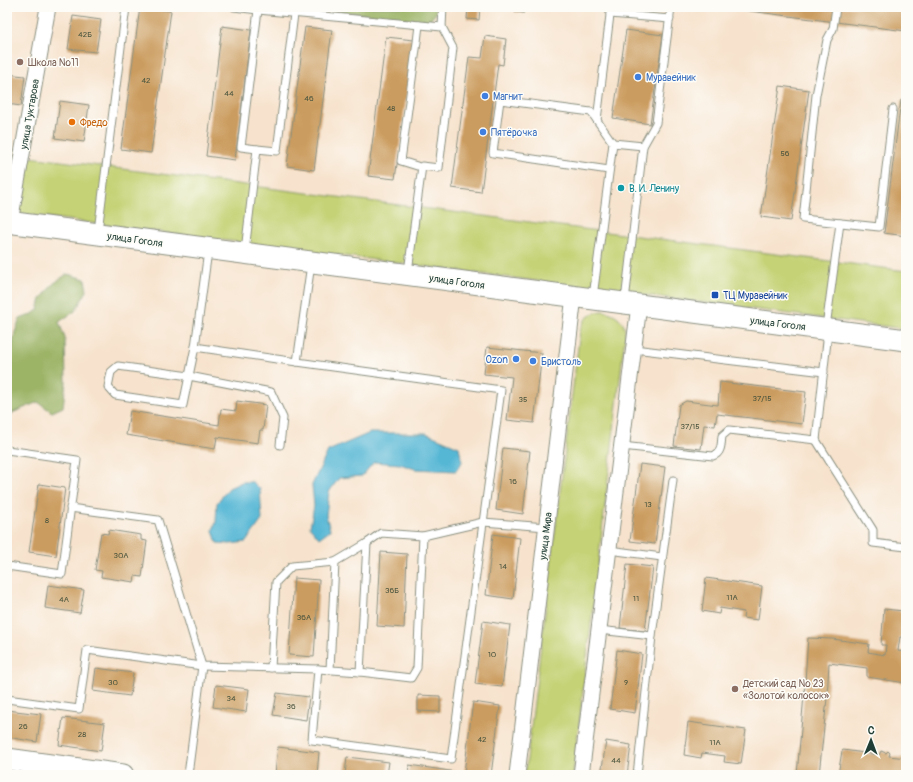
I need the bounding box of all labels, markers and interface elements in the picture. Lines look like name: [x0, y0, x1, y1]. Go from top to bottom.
house number: 42Б: [78, 30, 92, 39]
marker: Школа №11: [15, 57, 25, 67]
place label: Школа №11: [28, 57, 79, 69]
marker: Муравейник: [633, 72, 643, 82]
place label: Муравейник: [646, 72, 696, 84]
house number: 42: [141, 76, 151, 85]
street label: улица Туктарова: [18, 78, 42, 151]
house number: 44: [224, 89, 234, 98]
marker: Магнит: [480, 91, 490, 101]
place label: Магнит: [493, 91, 523, 103]
house number: 46: [304, 94, 314, 103]
house number: 48: [387, 104, 395, 113]
marker: Фредо: [67, 117, 77, 127]
place label: Фредо: [80, 117, 108, 129]
marker: Пятёрочка: [478, 127, 488, 137]
place label: Пятёрочка: [491, 127, 537, 139]
house number: 56: [781, 149, 790, 158]
marker: В. И. Ленину: [616, 183, 626, 193]
place label: В. И. Ленину: [629, 183, 680, 195]
street label: улица Гоголя: [105, 230, 164, 250]
street label: улица Гоголя: [427, 272, 486, 292]
marker: ТЦ Муравейник: [710, 290, 720, 300]
place label: ТЦ Муравейник: [723, 290, 788, 302]
street label: улица Гоголя: [748, 315, 807, 333]
place label: Ozon: [486, 354, 508, 366]
marker: Ozon: [511, 354, 521, 364]
marker: Бристоль: [528, 356, 538, 366]
place label: Бристоль: [541, 356, 582, 368]
house number: 37/15: [752, 394, 772, 403]
house number: 35: [519, 395, 527, 404]
house number: 37/15: [680, 422, 700, 431]
house number: 16: [509, 477, 517, 486]
house number: 13: [644, 500, 652, 509]
street label: улица Мира: [537, 511, 555, 562]
house number: 8: [45, 516, 49, 525]
house number: 30А: [113, 551, 129, 560]
house number: 14: [499, 562, 507, 571]
house number: 36Б: [385, 586, 399, 595]
house number: 11А: [726, 593, 738, 602]
house number: 11: [633, 594, 639, 603]
house number: 4А: [59, 595, 69, 604]
house number: 36А: [297, 613, 311, 622]
house number: 10: [488, 650, 497, 659]
house number: 30: [108, 678, 118, 687]
house number: 9: [624, 678, 628, 687]
place label: Детский сад № 23 «Золотой колосок»: [742, 678, 829, 702]
marker: Детский сад № 23 «Золотой колосок»: [730, 684, 740, 694]
house number: 34: [226, 694, 236, 703]
house number: 36: [286, 702, 296, 711]
north arrow: [851, 720, 891, 760]
house number: 26: [18, 722, 28, 731]
text: С: [868, 724, 875, 737]
house number: 28: [78, 730, 86, 739]
house number: 42: [477, 735, 487, 744]
house number: 11А: [709, 738, 721, 747]
house number: 44: [611, 756, 621, 765]

